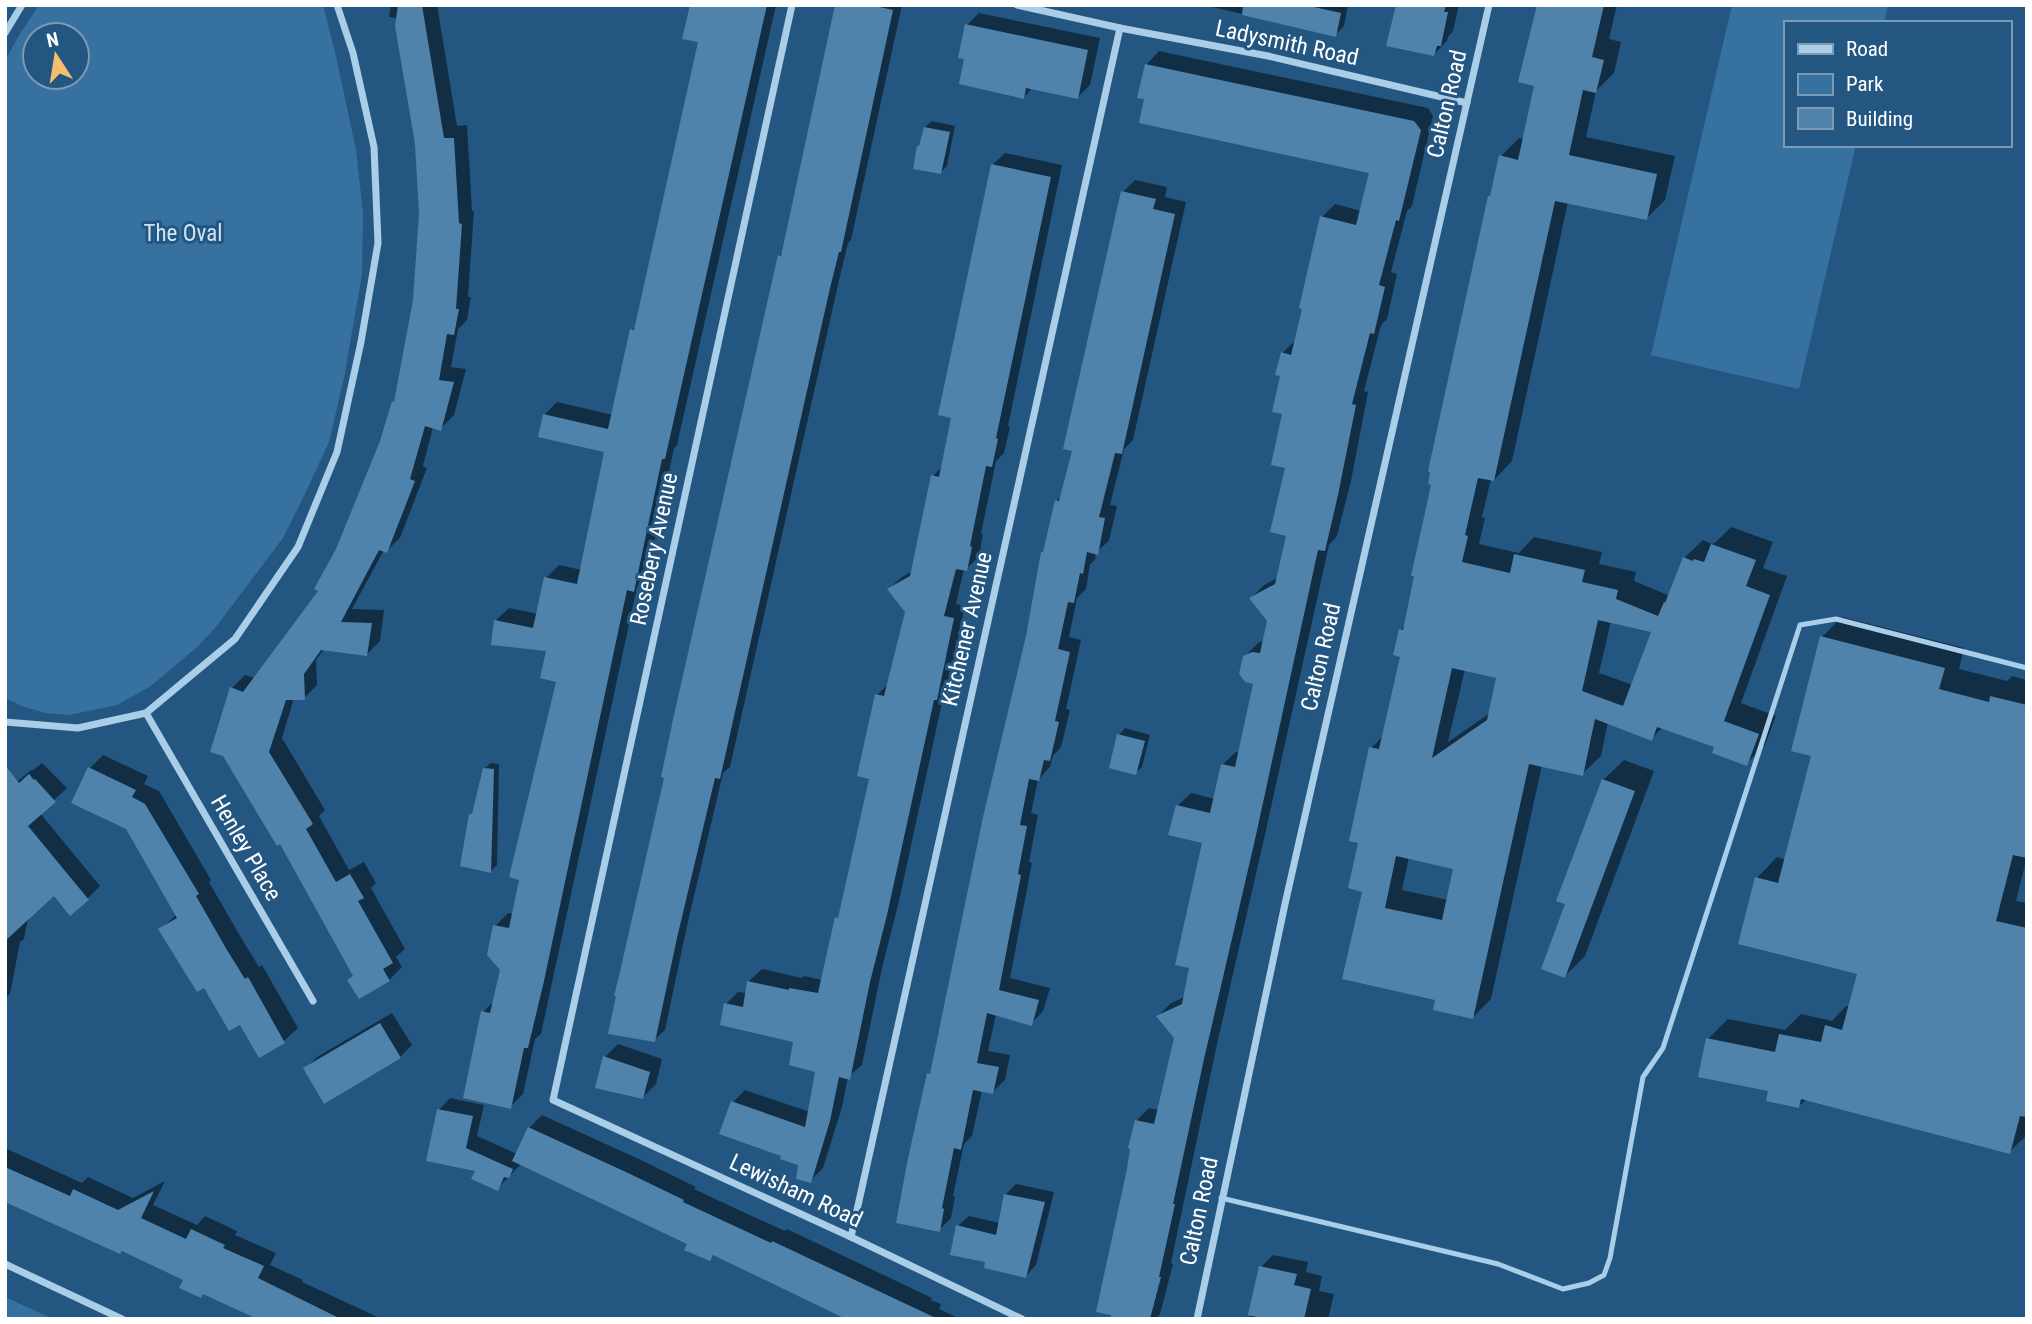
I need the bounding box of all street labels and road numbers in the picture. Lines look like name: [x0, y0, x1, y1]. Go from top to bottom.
street label: Ladysmith Road: [1213, 15, 1361, 71]
street label: Calton Road: [1421, 47, 1473, 161]
street label: Rosebery Avenue: [625, 470, 683, 628]
street label: Kitchener Avenue: [936, 549, 998, 709]
street label: Calton Road: [1295, 600, 1347, 714]
street label: Henley Place: [205, 790, 287, 906]
street label: Lewisham Road: [725, 1148, 867, 1234]
street label: Calton Road: [1174, 1154, 1224, 1268]

